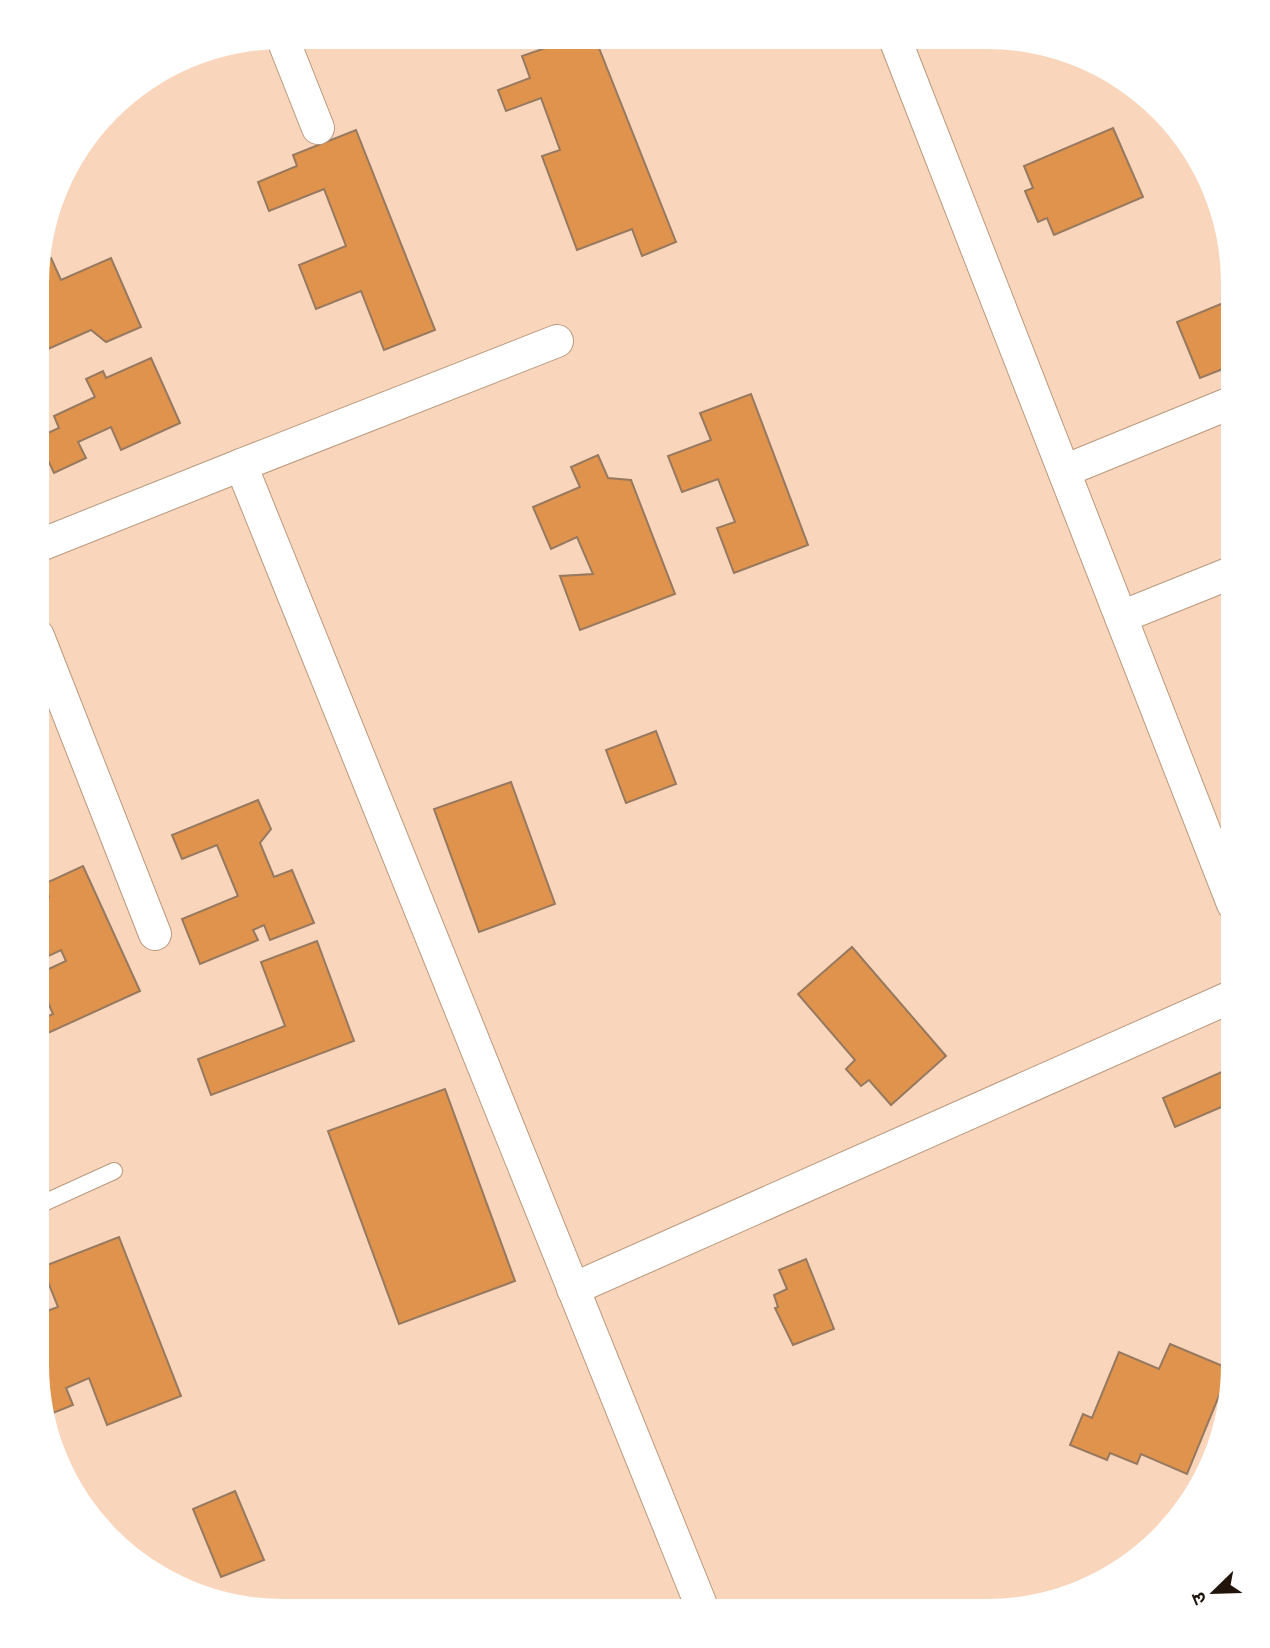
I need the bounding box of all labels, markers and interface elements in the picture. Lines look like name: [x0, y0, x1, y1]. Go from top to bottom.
north arrow: [1179, 1557, 1249, 1627]
text: उ: [1183, 1588, 1212, 1609]

